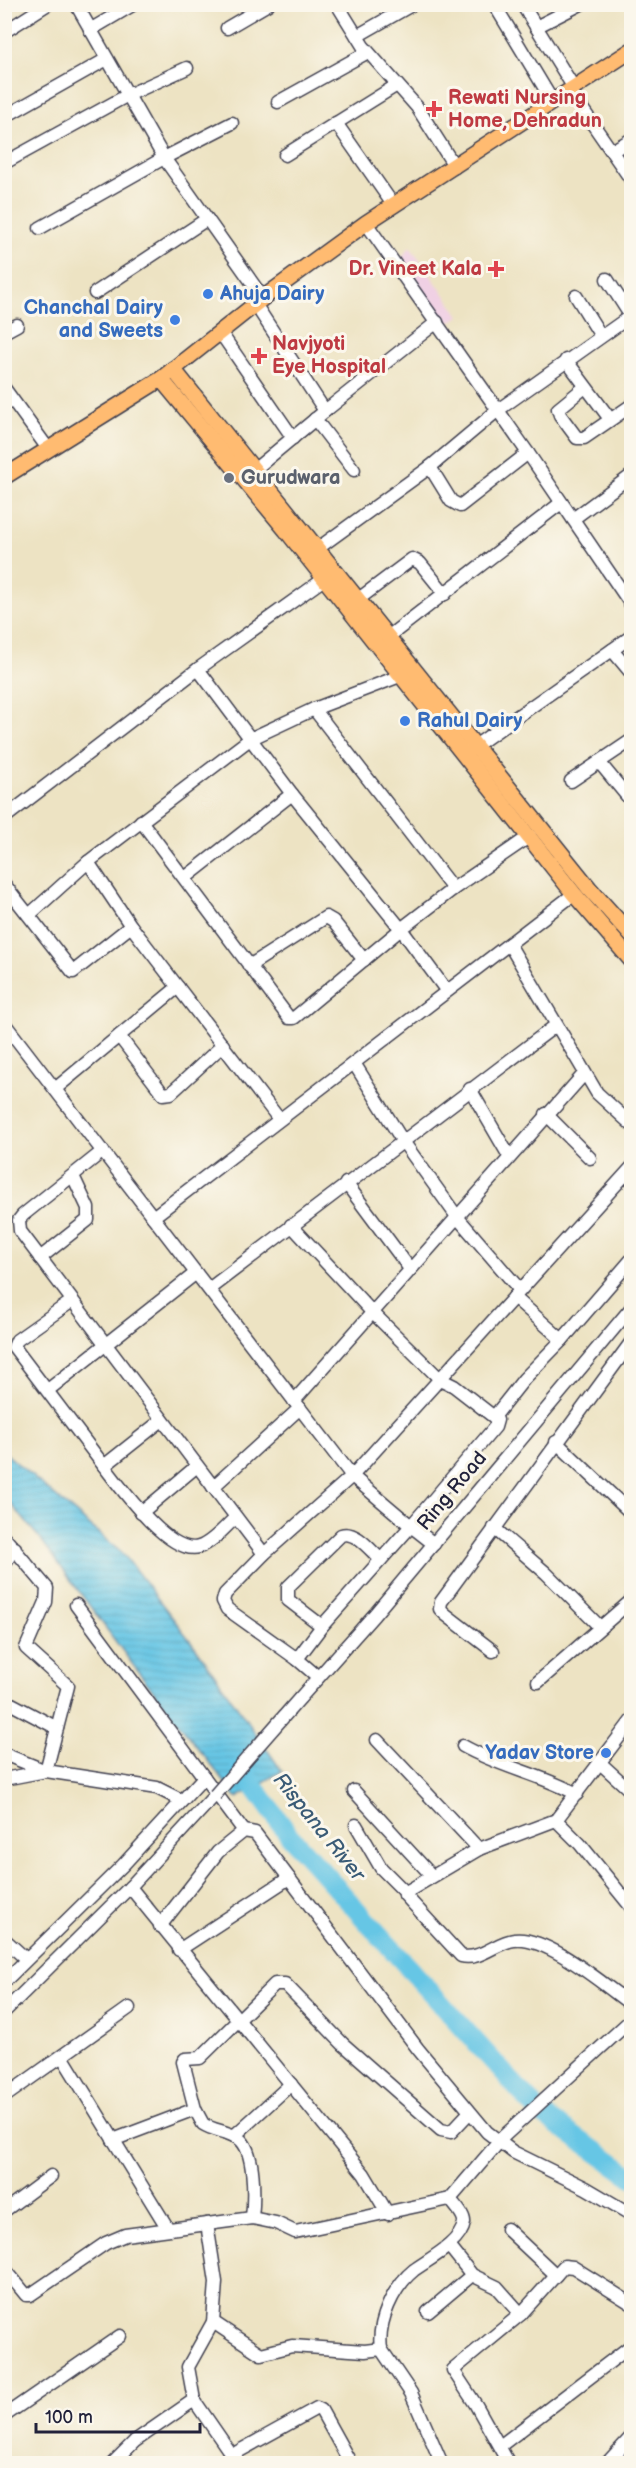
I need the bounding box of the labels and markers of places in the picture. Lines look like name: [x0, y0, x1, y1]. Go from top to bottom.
place label: Rewati Nursing Home, Dehradun: [448, 86, 602, 133]
marker: Rewati Nursing Home, Dehradun: [425, 100, 443, 118]
place label: Dr. Vineet Kala: [349, 257, 482, 281]
marker: Dr. Vineet Kala: [487, 260, 505, 278]
place label: Ahuja Dairy: [219, 282, 325, 306]
marker: Ahuja Dairy: [201, 287, 215, 301]
place label: Chanchal Dairy and Sweets: [24, 296, 164, 343]
marker: Chanchal Dairy and Sweets: [168, 313, 182, 327]
place label: Navjyoti Eye Hospital: [272, 332, 386, 379]
marker: Navjyoti Eye Hospital: [250, 347, 268, 365]
place label: Gurudwara: [241, 466, 341, 490]
marker: Gurudwara: [222, 471, 236, 485]
place label: Rahul Dairy: [417, 709, 523, 733]
marker: Rahul Dairy: [398, 714, 412, 728]
place label: Yadav Store: [485, 1741, 594, 1765]
marker: Yadav Store: [599, 1746, 613, 1760]

